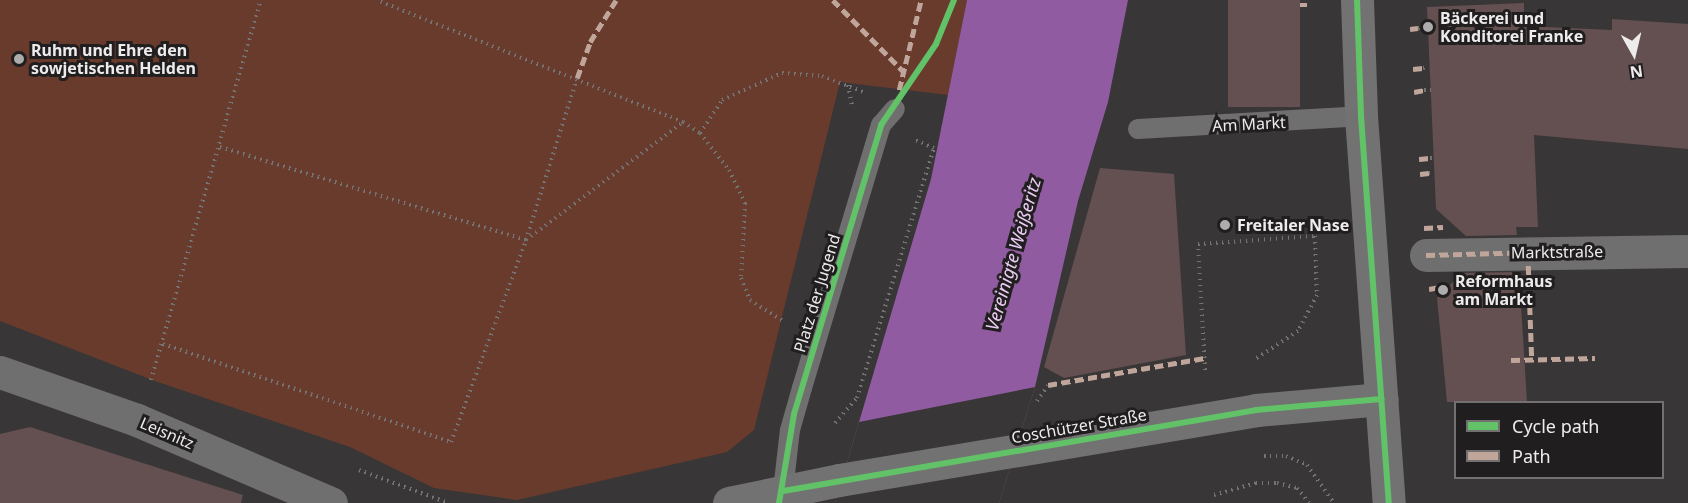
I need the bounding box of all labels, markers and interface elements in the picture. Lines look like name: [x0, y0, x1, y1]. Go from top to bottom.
place label: Bäckerei und Konditorei Franke: [1440, 8, 1583, 46]
marker: Bäckerei und Konditorei Franke: [1421, 20, 1435, 34]
north arrow: [1604, 24, 1664, 84]
place label: Ruhm und Ehre den sowjetischen Helden: [31, 40, 196, 78]
marker: Ruhm und Ehre den sowjetischen Helden: [12, 52, 26, 66]
text: N: [1629, 60, 1644, 84]
street label: Am Markt: [1212, 112, 1286, 136]
water label: Vereinigte Weißeritz: [981, 175, 1045, 333]
place label: Freitaler Nase: [1237, 215, 1349, 235]
marker: Freitaler Nase: [1218, 218, 1232, 232]
street label: Platz der Jugend: [790, 232, 844, 354]
street label: Marktstraße: [1511, 242, 1603, 262]
place label: Reformhaus am Markt: [1455, 271, 1552, 309]
marker: Reformhaus am Markt: [1436, 283, 1450, 297]
legend: [1454, 401, 1664, 479]
street label: Coschützer Straße: [1010, 405, 1148, 447]
street label: Leisnitz: [137, 413, 197, 453]
text: Cycle path: [1512, 414, 1599, 438]
text: Path: [1512, 444, 1551, 468]

